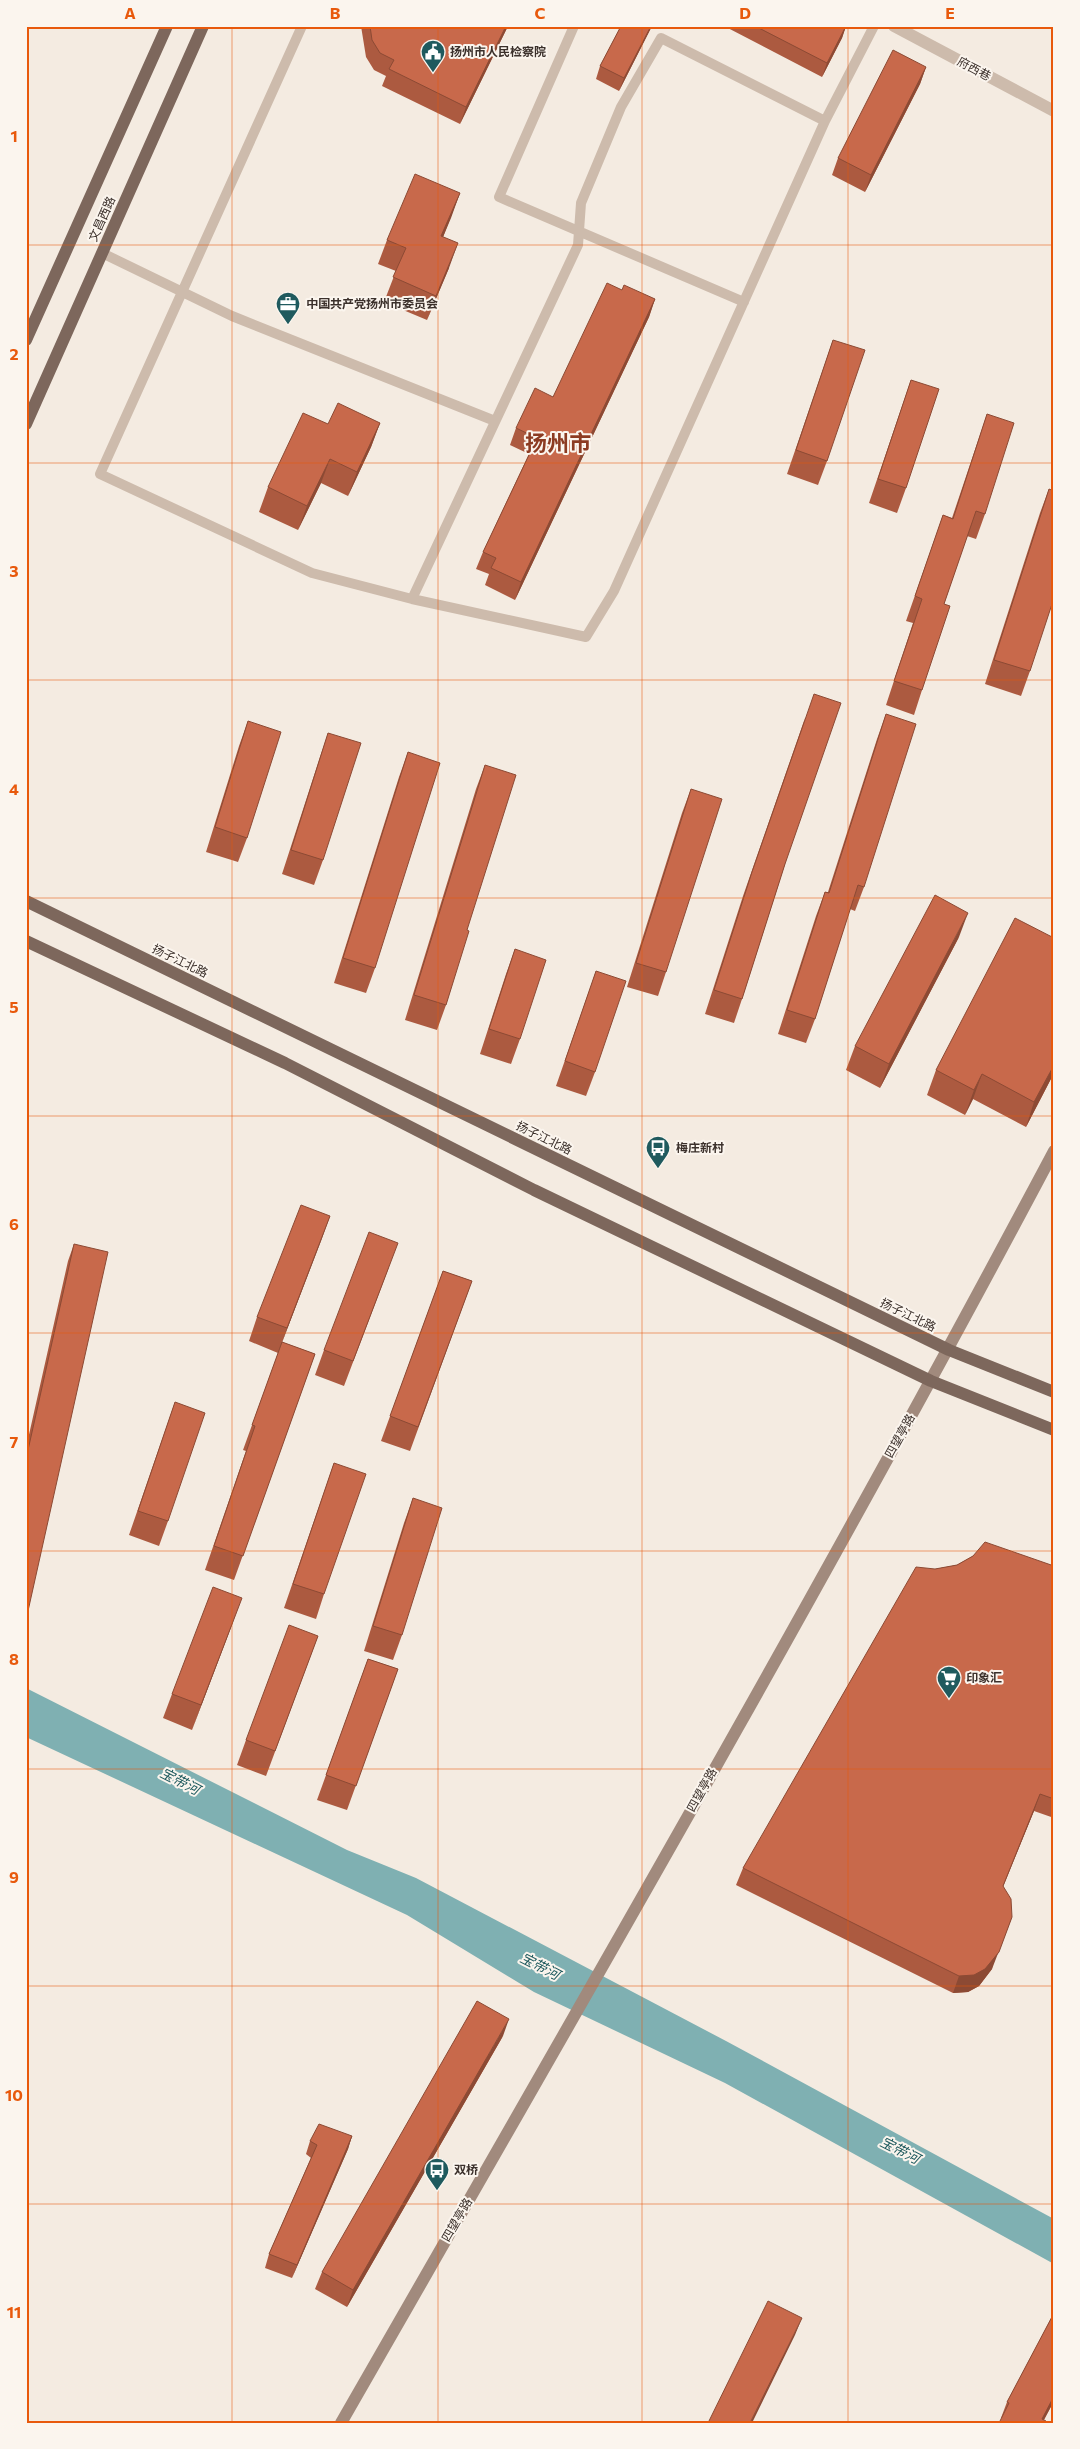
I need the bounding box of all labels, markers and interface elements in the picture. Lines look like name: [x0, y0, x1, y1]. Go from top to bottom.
text: A: [124, 3, 136, 22]
text: B: [330, 3, 341, 22]
text: C: [535, 3, 546, 22]
text: D: [739, 3, 751, 22]
text: E: [945, 3, 955, 22]
public building icon: 扬州市人民检察院: [420, 39, 446, 73]
place label: 扬州市人民检察院: [450, 44, 546, 58]
street label: 府西巷: [955, 53, 994, 83]
text: 1: [10, 126, 18, 145]
street label: 文昌西路: [85, 194, 117, 243]
office icon: 中国共产党扬州市委员会: [275, 291, 301, 325]
place label: 中国共产党扬州市委员会: [306, 296, 438, 310]
text: 2: [9, 344, 19, 363]
district label: 扬州市: [525, 429, 591, 456]
text: 3: [9, 561, 19, 580]
text: 4: [9, 779, 19, 798]
street label: 扬子江北路: [150, 941, 210, 980]
text: 5: [9, 997, 19, 1016]
street label: 扬子江北路: [514, 1118, 574, 1157]
bus stop icon: 梅庄新村: [645, 1135, 671, 1169]
place label: 梅庄新村: [676, 1140, 724, 1154]
text: 6: [9, 1214, 19, 1233]
street label: 扬子江北路: [878, 1295, 938, 1334]
street label: 四望亭路: [881, 1411, 917, 1460]
text: 7: [10, 1432, 19, 1451]
text: 8: [9, 1649, 19, 1668]
supermarket icon: 印象汇: [936, 1665, 962, 1699]
place label: 印象汇: [966, 1670, 1002, 1684]
water label: 宝带河: [158, 1763, 205, 1799]
street label: 四望亭路: [683, 1765, 719, 1814]
text: 9: [9, 1867, 19, 1886]
water label: 宝带河: [518, 1948, 565, 1984]
text: 10: [5, 2085, 23, 2104]
water label: 宝带河: [878, 2132, 925, 2168]
bus stop icon: 双桥: [424, 2157, 450, 2191]
place label: 双桥: [454, 2162, 478, 2176]
street label: 四望亭路: [438, 2195, 474, 2244]
text: 11: [7, 2302, 21, 2321]

